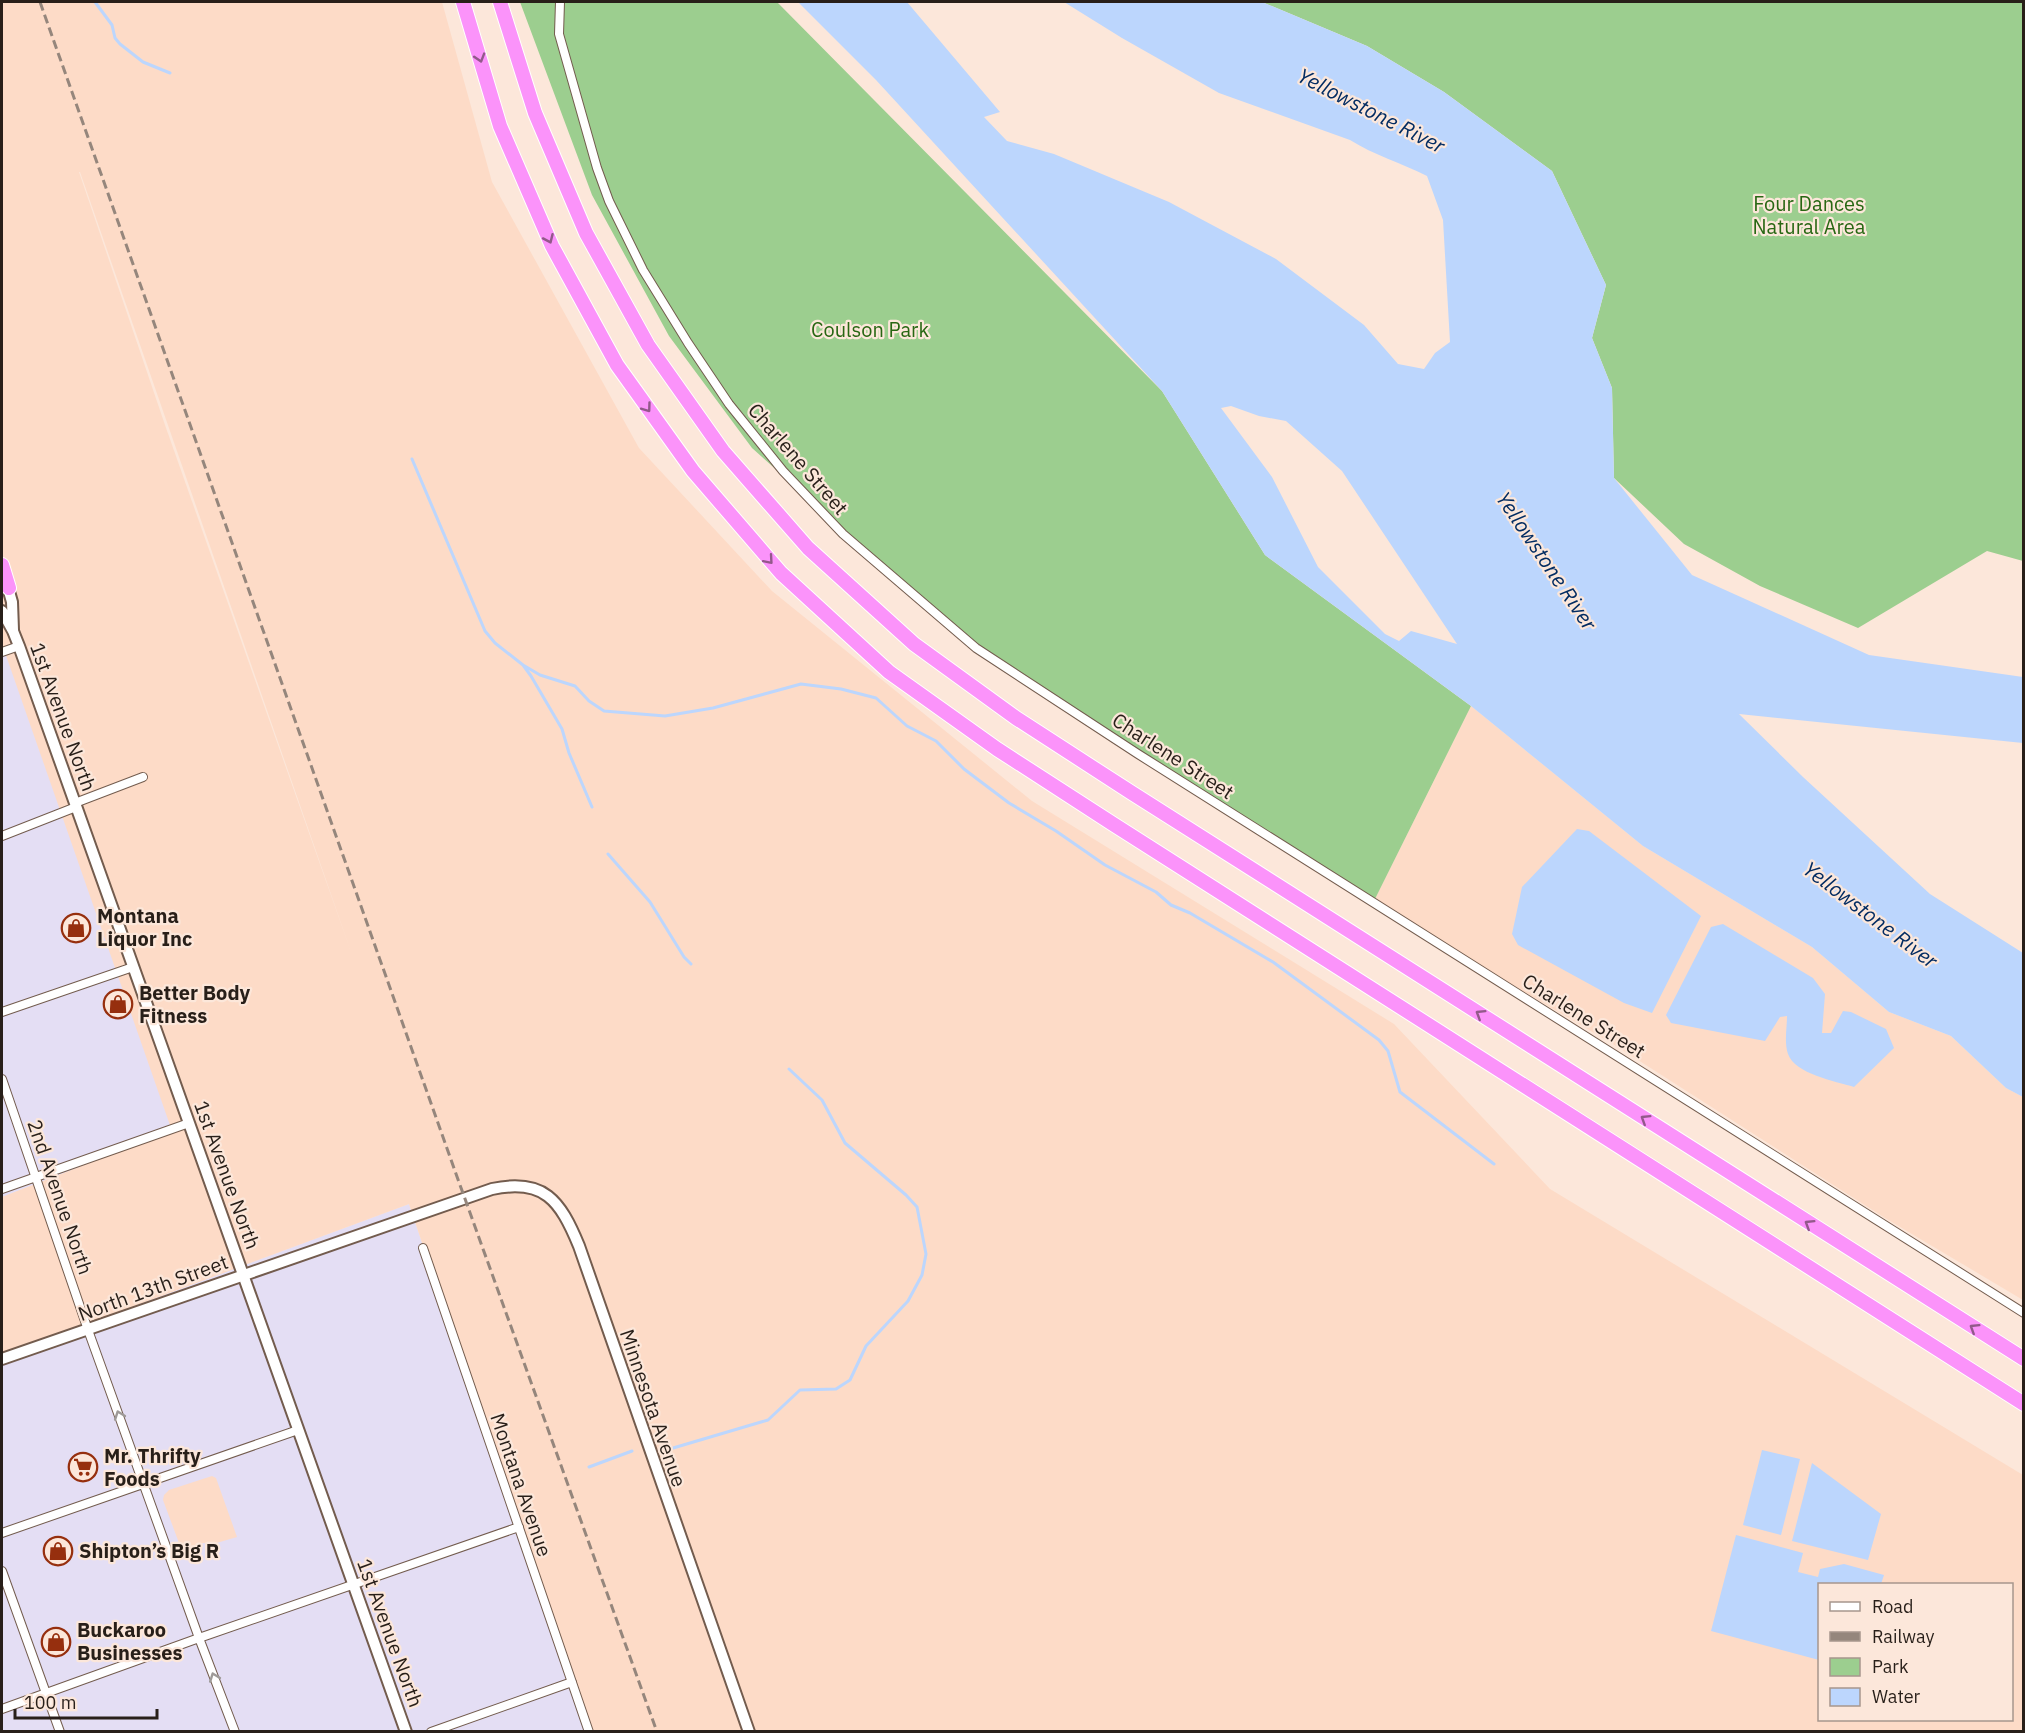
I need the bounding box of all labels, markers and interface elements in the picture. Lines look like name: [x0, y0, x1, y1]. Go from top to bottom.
one-way arrow: [473, 52, 485, 62]
water label: Yellowstone River: [1293, 61, 1451, 160]
park label: Four Dances Natural Area: [1752, 190, 1866, 240]
one-way arrow: [542, 233, 554, 244]
park label: Coulson Park: [811, 316, 929, 343]
street label: Charlene Street: [742, 397, 855, 520]
one-way arrow: [640, 401, 651, 412]
water label: Yellowstone River: [1490, 486, 1604, 636]
one-way arrow: [762, 553, 773, 563]
street label: 1st Avenue North: [24, 639, 103, 795]
street label: Charlene Street: [1107, 706, 1239, 805]
water label: Yellowstone River: [1798, 854, 1945, 975]
place label: Montana Liquor Inc: [97, 902, 192, 952]
shop icon: Montana Liquor Inc: [60, 912, 92, 944]
street label: Charlene Street: [1518, 967, 1651, 1064]
place label: Better Body Fitness: [139, 979, 251, 1029]
shop icon: Better Body Fitness: [102, 988, 134, 1020]
one-way arrow: [1476, 1010, 1486, 1022]
street label: 1st Avenue North: [188, 1097, 267, 1253]
one-way arrow: [1641, 1115, 1652, 1126]
street label: 2nd Avenue North: [21, 1116, 100, 1278]
one-way arrow: [1805, 1220, 1816, 1231]
street label: North 13th Street: [74, 1248, 232, 1327]
one-way arrow: [1970, 1324, 1981, 1335]
street label: Minnesota Avenue: [614, 1325, 693, 1490]
one-way arrow: [113, 1410, 126, 1420]
street label: Montana Avenue: [484, 1410, 559, 1560]
place label: Mr. Thrifty Foods: [104, 1442, 201, 1492]
supermarket icon: Mr. Thrifty Foods: [67, 1451, 99, 1483]
shop icon: Shipton’s Big R: [42, 1535, 74, 1567]
place label: Shipton’s Big R: [79, 1537, 219, 1564]
street label: 1st Avenue North: [351, 1555, 430, 1711]
legend: [1818, 1583, 2013, 1721]
text: Road: [1872, 1595, 1913, 1618]
place label: Buckaroo Businesses: [77, 1616, 183, 1666]
text: Railway: [1872, 1625, 1934, 1648]
shop icon: Buckaroo Businesses: [40, 1626, 72, 1658]
text: Park: [1872, 1655, 1909, 1678]
one-way arrow: [209, 1672, 221, 1683]
scale bar: [15, 1682, 158, 1720]
text: Water: [1872, 1685, 1921, 1708]
text: 100 m: [24, 1691, 76, 1714]

